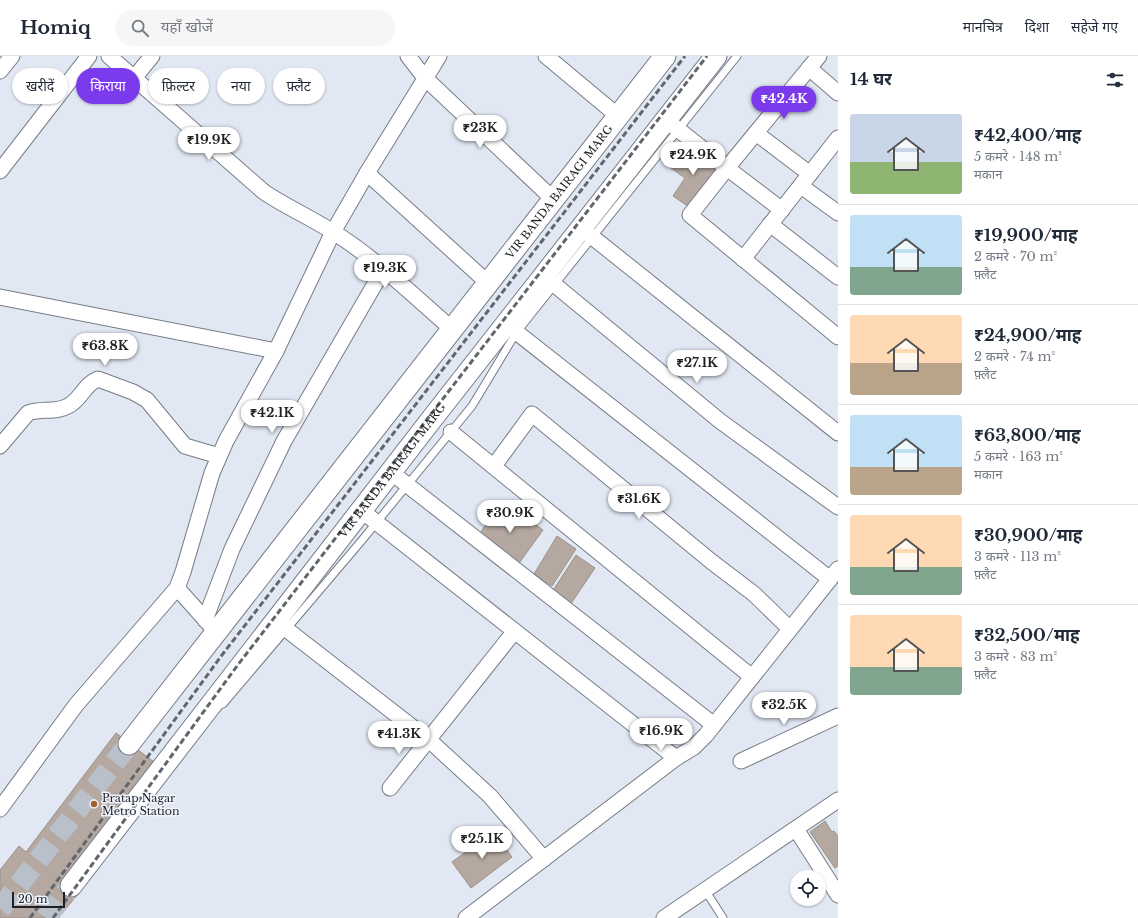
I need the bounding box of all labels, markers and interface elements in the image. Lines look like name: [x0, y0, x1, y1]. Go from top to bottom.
search box: [115, 10, 395, 46]
text: Homiq: [20, 16, 91, 39]
icon: search: [129, 17, 151, 39]
text: यहाँ खोजें: [161, 17, 213, 36]
text: मानचित्र: [963, 18, 1003, 36]
text: दिशा: [1025, 18, 1049, 36]
text: सहेजे गए: [1071, 18, 1118, 36]
chip: खरीदें: [12, 68, 68, 104]
chip: किराया: [76, 68, 140, 104]
chip: फ़िल्टर: [148, 68, 209, 104]
chip: नया: [217, 68, 265, 104]
chip: फ़्लैट: [273, 68, 325, 104]
text: 14 घर: [850, 69, 892, 90]
icon: filters: [1104, 69, 1126, 91]
pin: ₹42.4K: [751, 86, 817, 120]
text: ₹42.4K: [760, 90, 808, 107]
pin: ₹23K: [456, 115, 504, 149]
text: ₹23K: [463, 119, 497, 136]
street label: VIR BANDA BAIRAGI MARG: [502, 122, 616, 263]
text: ₹42,400/माह: [974, 125, 1081, 146]
pin: ₹19.9K: [176, 127, 242, 161]
icon: home: [882, 130, 930, 178]
text: ₹19.9K: [187, 131, 231, 148]
pin: ₹24.9K: [660, 142, 726, 176]
text: ₹24.9K: [669, 146, 717, 163]
text: 5 कमरे · 148 m²: [974, 148, 1062, 165]
text: मकान: [974, 166, 1002, 183]
text: ₹19,900/माह: [974, 225, 1078, 246]
icon: home: [882, 231, 930, 279]
text: 2 कमरे · 70 m²: [974, 248, 1057, 265]
pin: ₹19.3K: [352, 255, 418, 289]
text: ₹19.3K: [363, 259, 407, 276]
text: फ़्लैट: [974, 266, 997, 283]
text: ₹24,900/माह: [974, 325, 1081, 346]
icon: home: [882, 331, 930, 379]
pin: ₹63.8K: [72, 333, 138, 367]
text: ₹63.8K: [82, 337, 128, 354]
text: 2 कमरे · 74 m²: [974, 348, 1055, 365]
pin: ₹27.1K: [664, 350, 730, 384]
text: ₹27.1K: [676, 354, 718, 371]
text: फ़्लैट: [974, 366, 997, 383]
pin: ₹42.1K: [239, 400, 305, 434]
street label: VIR BANDA BAIRAGI MARG: [335, 400, 449, 541]
text: ₹42.1K: [250, 404, 294, 421]
text: ₹63,800/माह: [974, 425, 1081, 446]
icon: home: [882, 431, 930, 479]
text: 5 कमरे · 163 m²: [974, 448, 1063, 465]
text: मकान: [974, 466, 1002, 483]
pin: ₹31.6K: [606, 486, 672, 520]
text: ₹31.6K: [617, 490, 661, 507]
pin: ₹30.9K: [477, 500, 543, 534]
text: ₹30.9K: [486, 504, 534, 521]
text: ₹30,900/माह: [974, 525, 1082, 546]
icon: home: [882, 531, 930, 579]
text: 3 कमरे · 113 m²: [974, 548, 1061, 565]
text: फ़्लैट: [974, 566, 997, 583]
text: ₹32,500/माह: [974, 625, 1080, 646]
icon: home: [882, 631, 930, 679]
text: 3 कमरे · 83 m²: [974, 648, 1057, 665]
text: फ़्लैट: [974, 666, 997, 683]
pin: ₹32.5K: [751, 692, 817, 726]
text: ₹32.5K: [761, 696, 807, 713]
pin: ₹16.9K: [628, 718, 694, 752]
pin: ₹41.3K: [366, 721, 432, 755]
text: ₹16.9K: [639, 722, 683, 739]
text: ₹41.3K: [377, 725, 421, 742]
place label: Pratap Nagar Metro Station: [102, 791, 180, 818]
marker: Pratap Nagar Metro Station: [89, 799, 99, 809]
pin: ₹25.1K: [449, 826, 515, 860]
text: ₹25.1K: [460, 830, 504, 847]
map controls: [790, 870, 826, 906]
button: locate: [790, 870, 826, 906]
scale bar: [12, 890, 65, 909]
text: 20 m: [18, 892, 48, 906]

